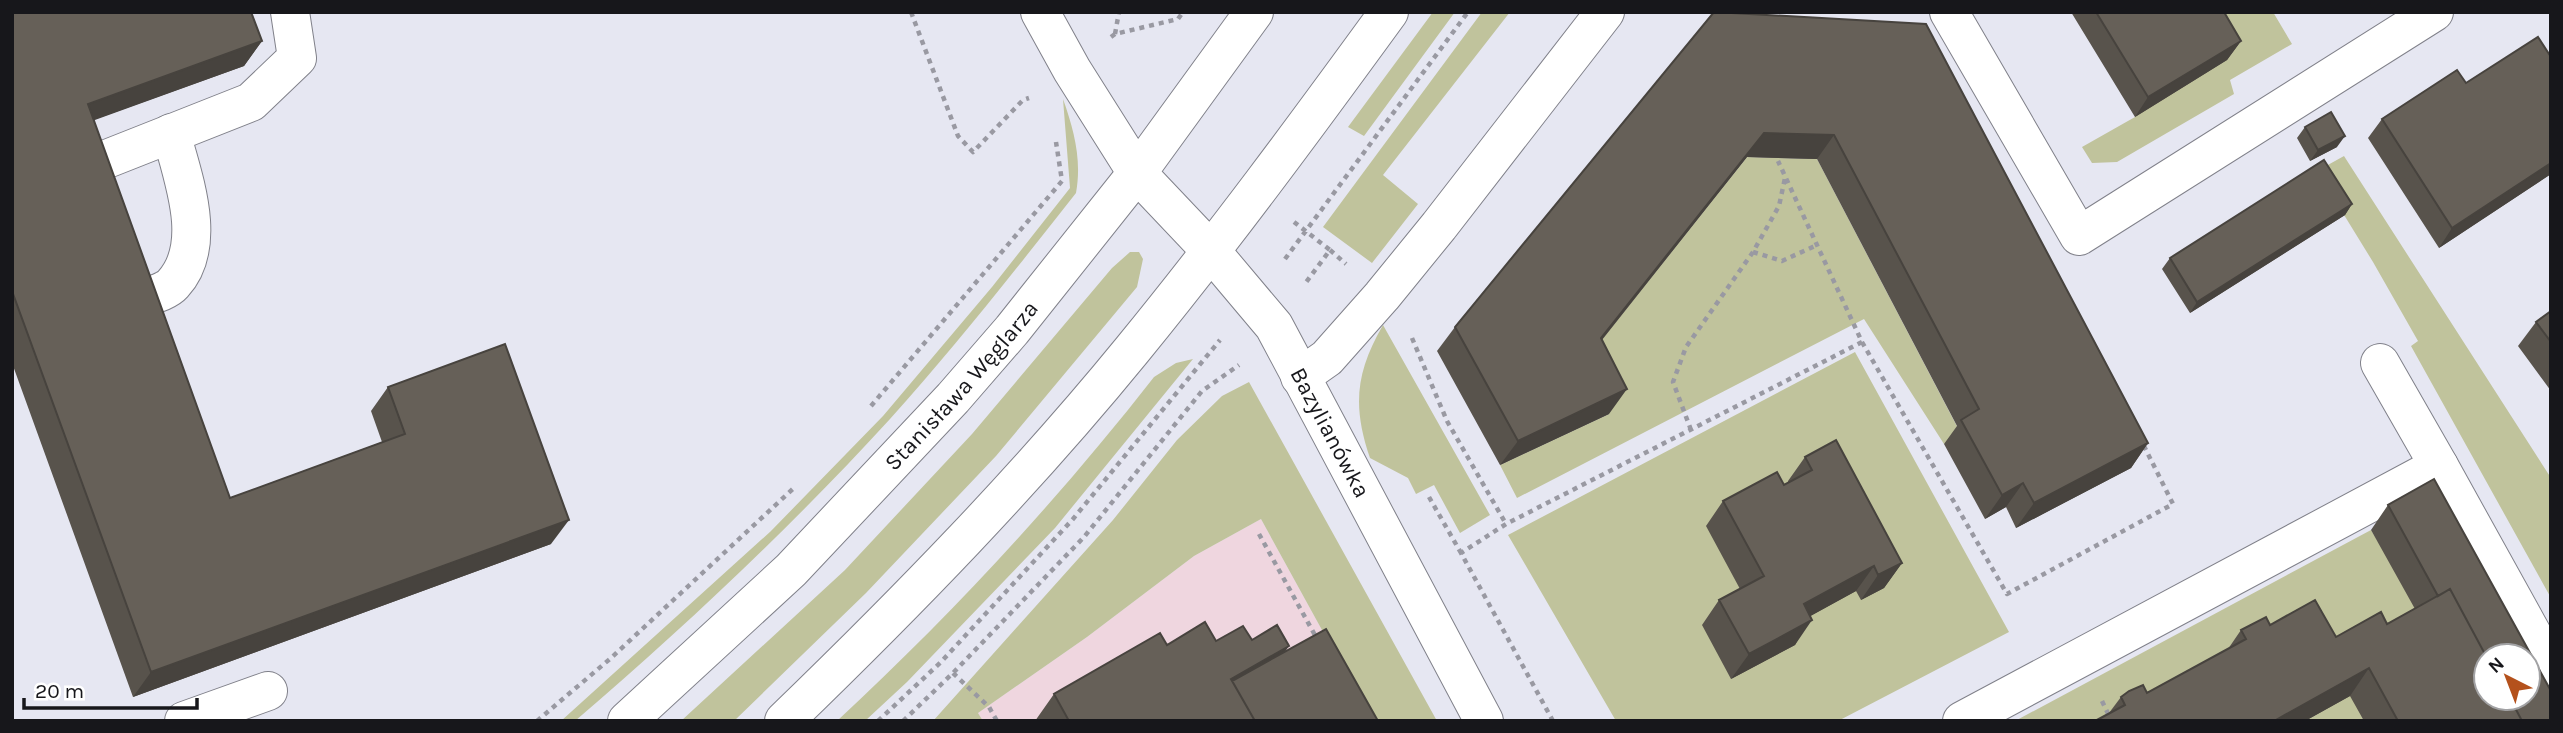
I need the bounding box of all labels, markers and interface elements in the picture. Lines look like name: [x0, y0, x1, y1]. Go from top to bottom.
street label: Stanisława Węglarza: [879, 295, 1043, 476]
street label: Bazylianówka: [1285, 363, 1376, 502]
north arrow: [2472, 642, 2542, 712]
text: N: [2484, 652, 2509, 678]
scale bar: [24, 666, 198, 710]
text: 20 m: [35, 679, 84, 703]

